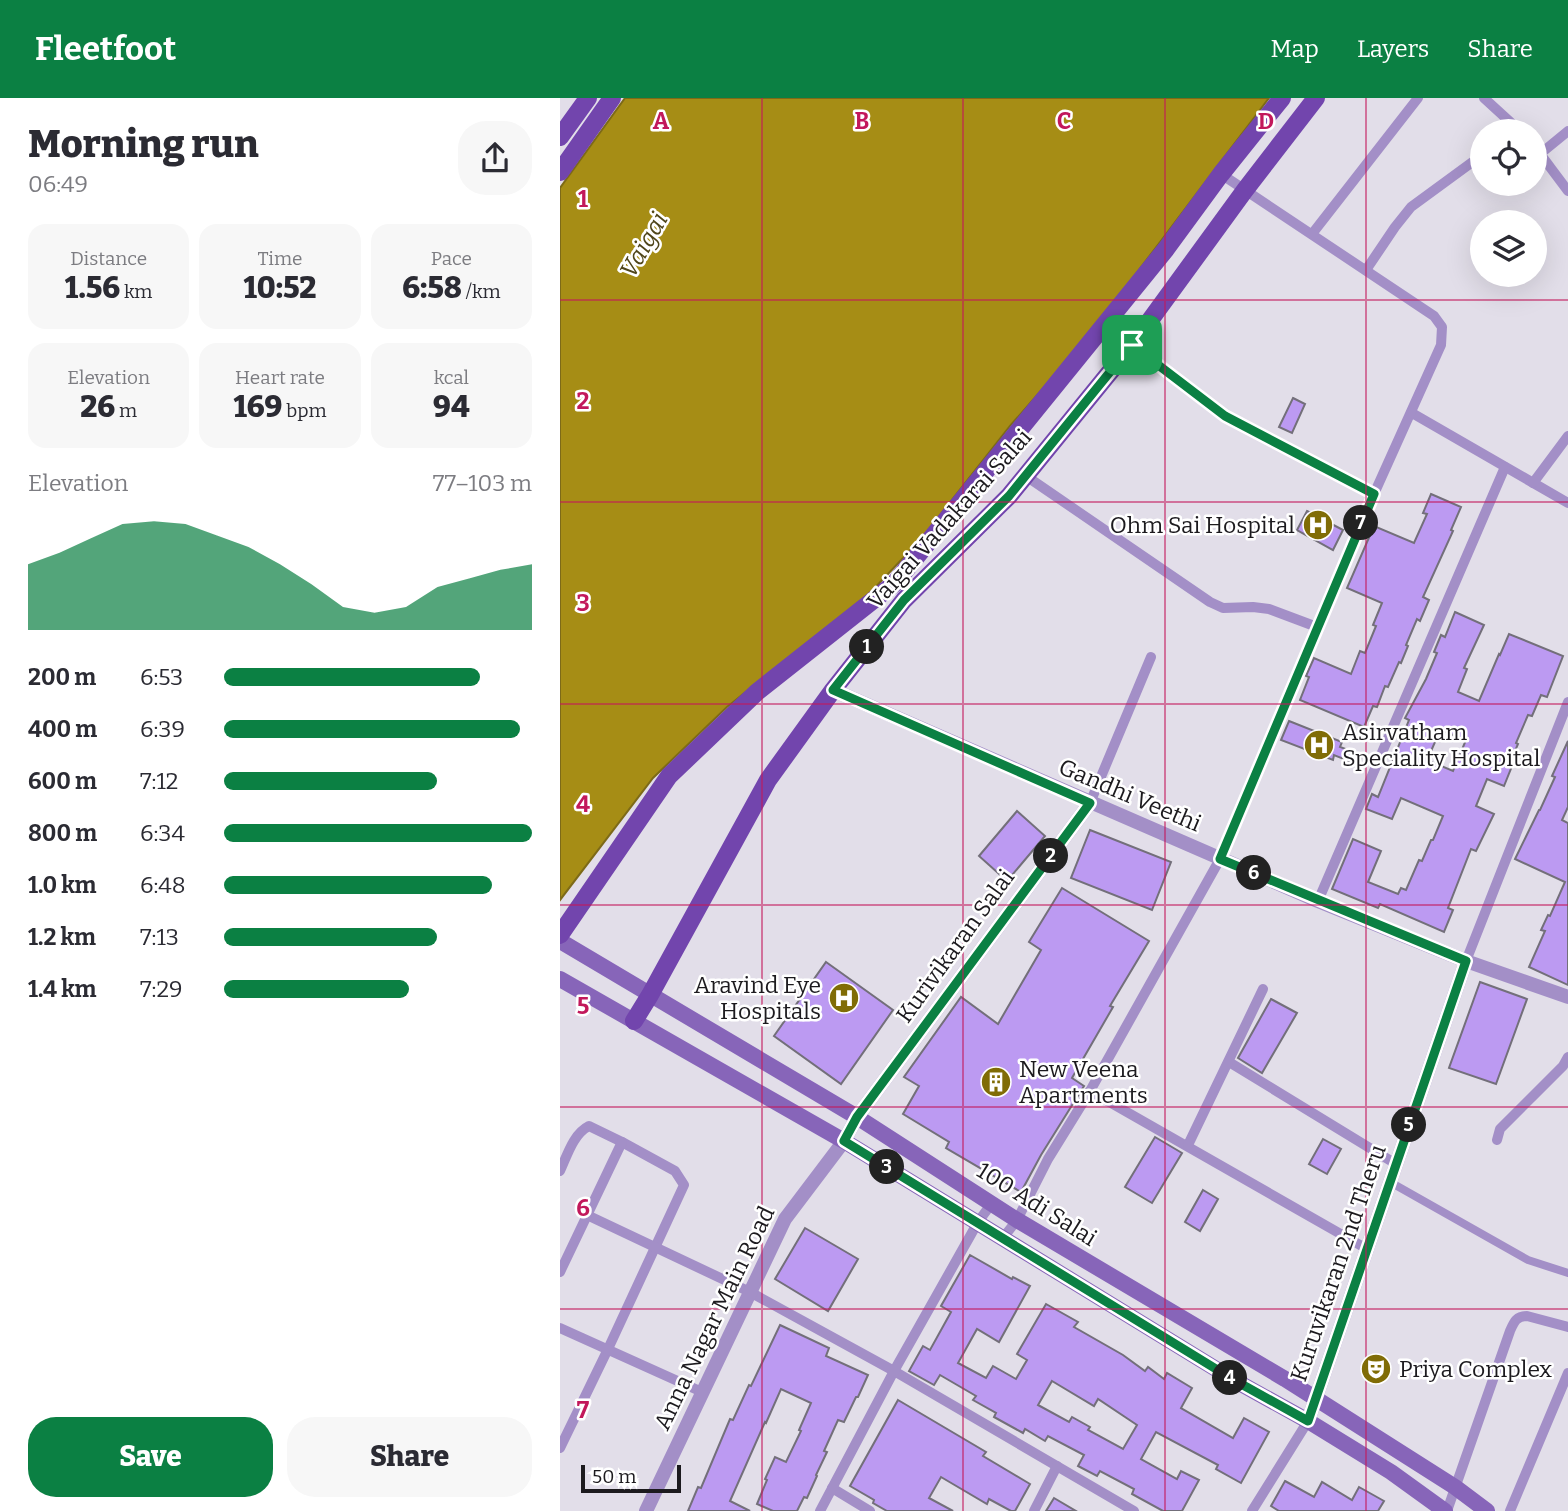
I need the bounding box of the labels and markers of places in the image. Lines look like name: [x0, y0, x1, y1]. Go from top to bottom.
pin: [1102, 315, 1162, 375]
pin: 7: [1344, 506, 1378, 540]
hospital icon: Ohm Sai Hospital: [1301, 508, 1335, 542]
place label: Ohm Sai Hospital: [1110, 511, 1295, 539]
pin: 1: [850, 630, 884, 664]
place label: Asirvatham Speciality Hospital: [1342, 718, 1541, 772]
hospital icon: Asirvatham Speciality Hospital: [1302, 728, 1336, 762]
pin: 2: [1034, 838, 1068, 874]
pin: 6: [1236, 856, 1272, 890]
place label: Aravind Eye Hospitals: [694, 971, 821, 1025]
hospital icon: Aravind Eye Hospitals: [827, 981, 861, 1015]
place label: New Veena Apartments: [1019, 1055, 1148, 1109]
building icon: New Veena Apartments: [979, 1065, 1013, 1099]
pin: 5: [1392, 1108, 1426, 1142]
pin: 3: [870, 1150, 904, 1184]
theatre icon: Priya Complex: [1359, 1352, 1393, 1386]
place label: Priya Complex: [1399, 1355, 1552, 1383]
pin: 4: [1212, 1360, 1248, 1396]

